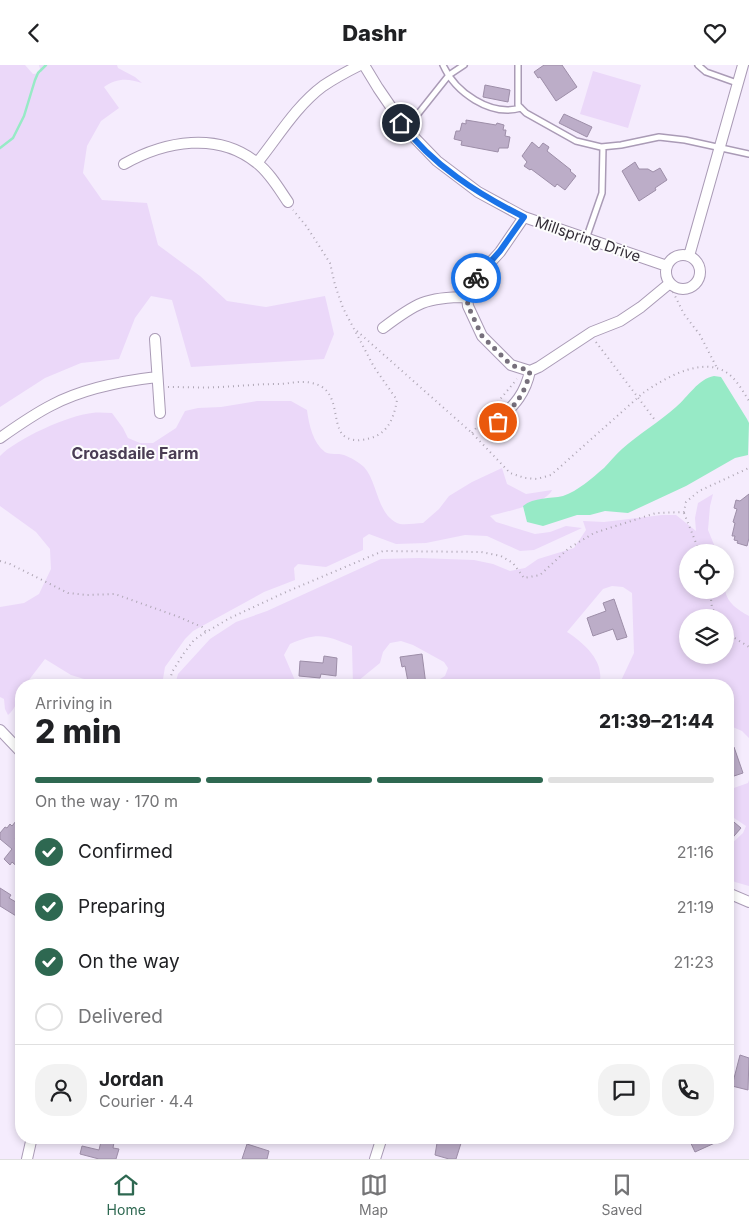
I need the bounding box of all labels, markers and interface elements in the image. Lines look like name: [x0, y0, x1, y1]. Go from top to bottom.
icon: back: [20, 19, 48, 47]
icon: heart: [701, 19, 729, 47]
text: Dashr: [342, 20, 407, 46]
pin: [380, 102, 422, 144]
icon: home: [387, 109, 415, 137]
street label: Millspring Drive: [533, 212, 643, 266]
courier: [451, 253, 501, 303]
icon: bike: [462, 264, 490, 292]
pin: [477, 401, 519, 443]
icon: bag: [484, 408, 512, 436]
district label: Croasdaile Farm: [71, 443, 199, 463]
map controls: [679, 544, 734, 664]
button: locate: [679, 544, 734, 599]
button: layers: [679, 609, 734, 664]
text: Arriving in: [35, 693, 112, 713]
text: 21:39–21:44: [599, 710, 714, 733]
text: 2 min: [35, 712, 121, 751]
text: On the way · 170 m: [35, 791, 178, 811]
icon: check: [35, 838, 63, 866]
text: Confirmed: [78, 840, 173, 863]
text: 21:16: [677, 842, 714, 862]
icon: check: [35, 893, 63, 921]
text: Preparing: [78, 895, 165, 918]
text: 21:19: [677, 897, 714, 917]
icon: check: [35, 948, 63, 976]
text: On the way: [78, 950, 180, 973]
text: 21:23: [673, 952, 714, 972]
text: Delivered: [78, 1005, 163, 1028]
button: person: [35, 1064, 87, 1116]
button: chat: [598, 1064, 650, 1116]
button: phone: [662, 1064, 714, 1116]
text: Jordan: [99, 1068, 164, 1091]
text: Courier · 4.4: [99, 1091, 194, 1111]
tab: Home: [107, 1171, 146, 1218]
tab: Map: [359, 1171, 388, 1218]
tab: Saved: [601, 1171, 642, 1218]

